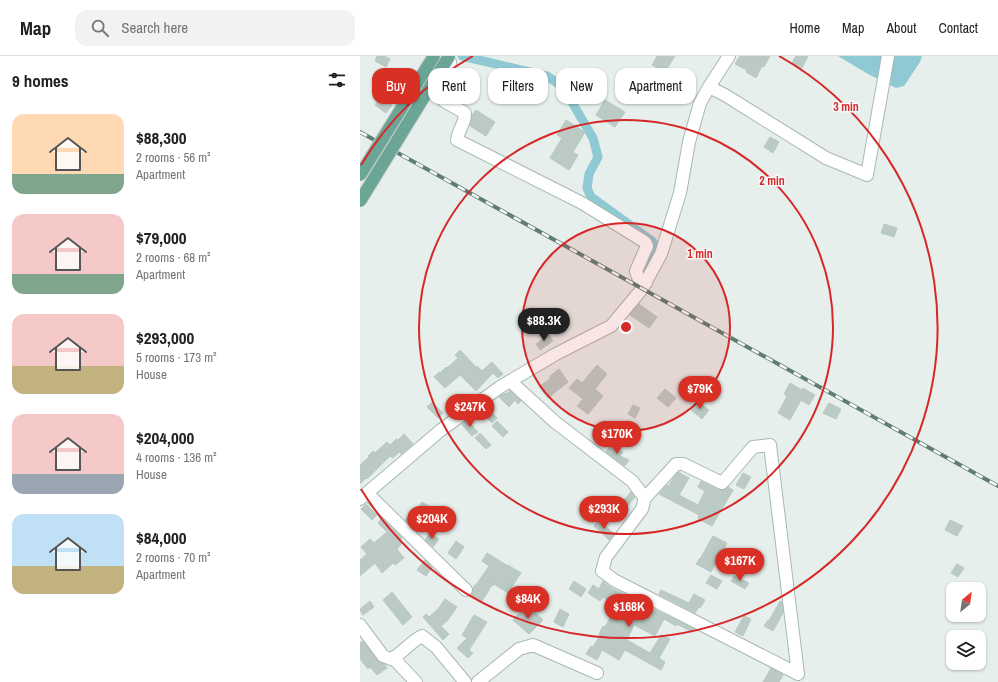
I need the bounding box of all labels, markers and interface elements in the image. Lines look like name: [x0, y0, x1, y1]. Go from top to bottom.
search box: [75, 10, 355, 46]
text: Map: [20, 15, 51, 41]
icon: search: [89, 17, 111, 39]
text: Search here: [121, 17, 188, 38]
text: Home: [789, 19, 820, 37]
text: Map: [842, 19, 864, 37]
text: About: [886, 19, 916, 37]
text: Contact: [938, 19, 978, 37]
chip: Buy: [372, 68, 420, 104]
chip: Rent: [428, 68, 480, 104]
chip: Filters: [488, 68, 548, 104]
chip: New: [556, 68, 607, 104]
chip: Apartment: [615, 68, 696, 104]
text: 9 homes: [12, 69, 69, 92]
icon: filters: [326, 69, 348, 91]
text: 3 min: [833, 99, 859, 115]
text: $88,300: [136, 126, 186, 149]
icon: home: [44, 130, 92, 178]
text: 2 rooms · 56 m²: [136, 149, 211, 166]
text: Apartment: [136, 166, 185, 183]
text: 2 min: [759, 173, 785, 189]
text: $79,000: [136, 226, 186, 249]
icon: home: [44, 230, 92, 278]
text: 1 min: [687, 246, 713, 262]
text: 2 rooms · 68 m²: [136, 249, 211, 266]
text: Apartment: [136, 266, 185, 283]
pin: $88.3K: [511, 308, 577, 342]
text: $88.3K: [527, 312, 561, 329]
centre of rings: [619, 320, 633, 334]
text: $293,000: [136, 326, 194, 349]
icon: home: [44, 330, 92, 378]
text: 5 rooms · 173 m²: [136, 349, 217, 366]
text: House: [136, 366, 167, 383]
pin: $79K: [676, 376, 724, 410]
text: $79K: [687, 380, 713, 397]
pin: $247K: [442, 394, 498, 428]
text: $247K: [454, 398, 486, 415]
pin: $170K: [589, 421, 645, 455]
text: $170K: [601, 425, 633, 442]
text: $204,000: [136, 426, 194, 449]
icon: home: [44, 430, 92, 478]
text: 4 rooms · 136 m²: [136, 449, 217, 466]
text: House: [136, 466, 167, 483]
pin: $293K: [576, 496, 632, 530]
text: $293K: [588, 500, 620, 517]
pin: $204K: [404, 506, 460, 540]
text: $204K: [416, 510, 448, 527]
text: $84,000: [136, 526, 186, 549]
icon: home: [44, 530, 92, 578]
pin: $167K: [712, 548, 768, 582]
text: 2 rooms · 70 m²: [136, 549, 211, 566]
text: $167K: [724, 552, 756, 569]
text: Apartment: [136, 566, 185, 583]
north arrow: [946, 582, 986, 622]
map controls: [946, 582, 986, 670]
pin: $84K: [504, 586, 552, 620]
text: $84K: [515, 590, 541, 607]
pin: $168K: [601, 594, 657, 628]
text: $168K: [613, 598, 645, 615]
button: layers: [946, 630, 986, 670]

